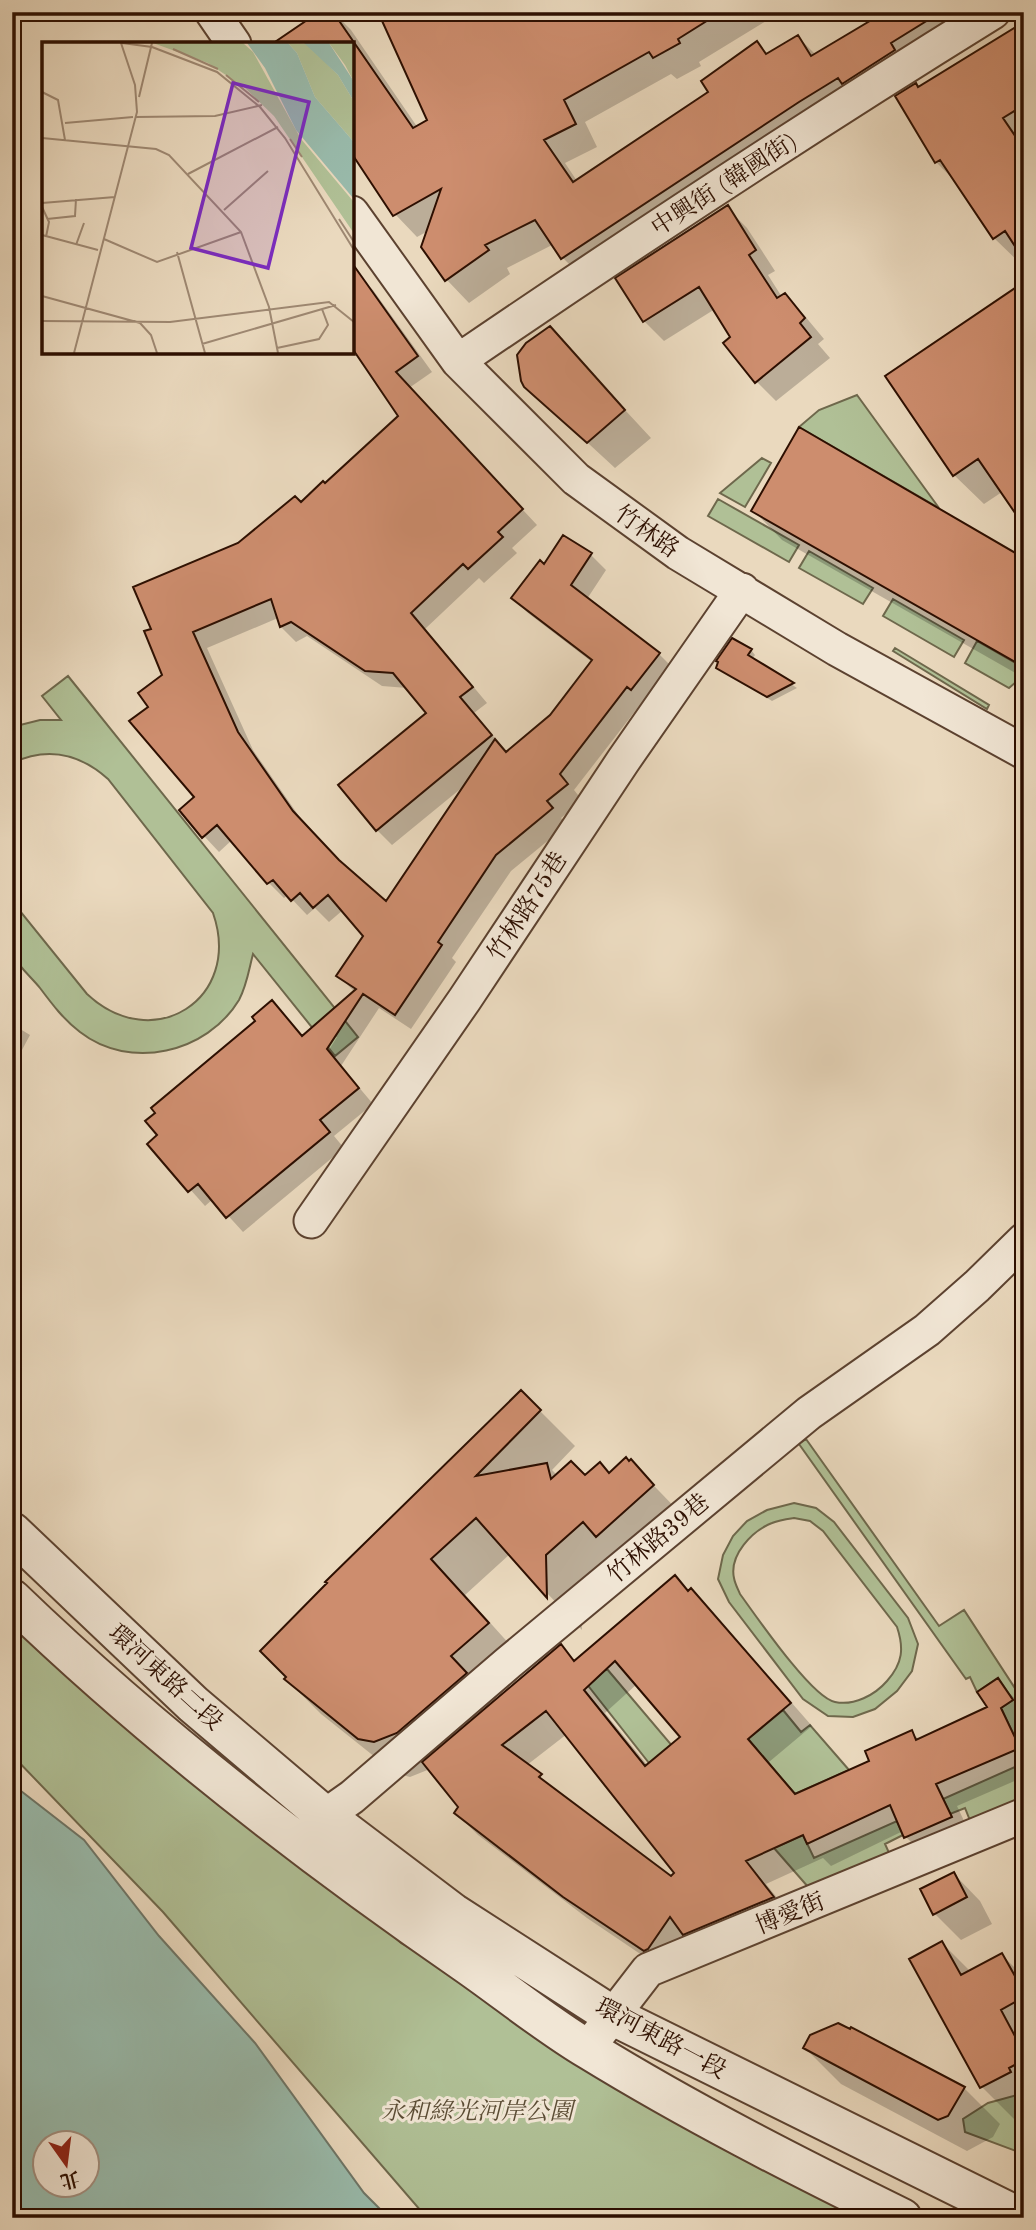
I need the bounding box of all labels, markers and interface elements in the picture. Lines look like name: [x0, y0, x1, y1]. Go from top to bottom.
inset map: [42, 42, 354, 354]
street label: 中興街 (韓國街): [646, 127, 802, 242]
street label: 竹林路: [609, 500, 684, 563]
street label: 竹林路75巷: [482, 847, 572, 966]
street label: 竹林路39巷: [602, 1488, 714, 1589]
street label: 環河東路二段: [103, 1619, 228, 1736]
street label: 博愛街: [752, 1887, 829, 1939]
street label: 環河東路一段: [591, 1993, 731, 2084]
park label: 永和綠光河岸公園: [381, 2098, 577, 2125]
north arrow: [32, 2128, 102, 2198]
text: 北: [58, 2167, 82, 2192]

